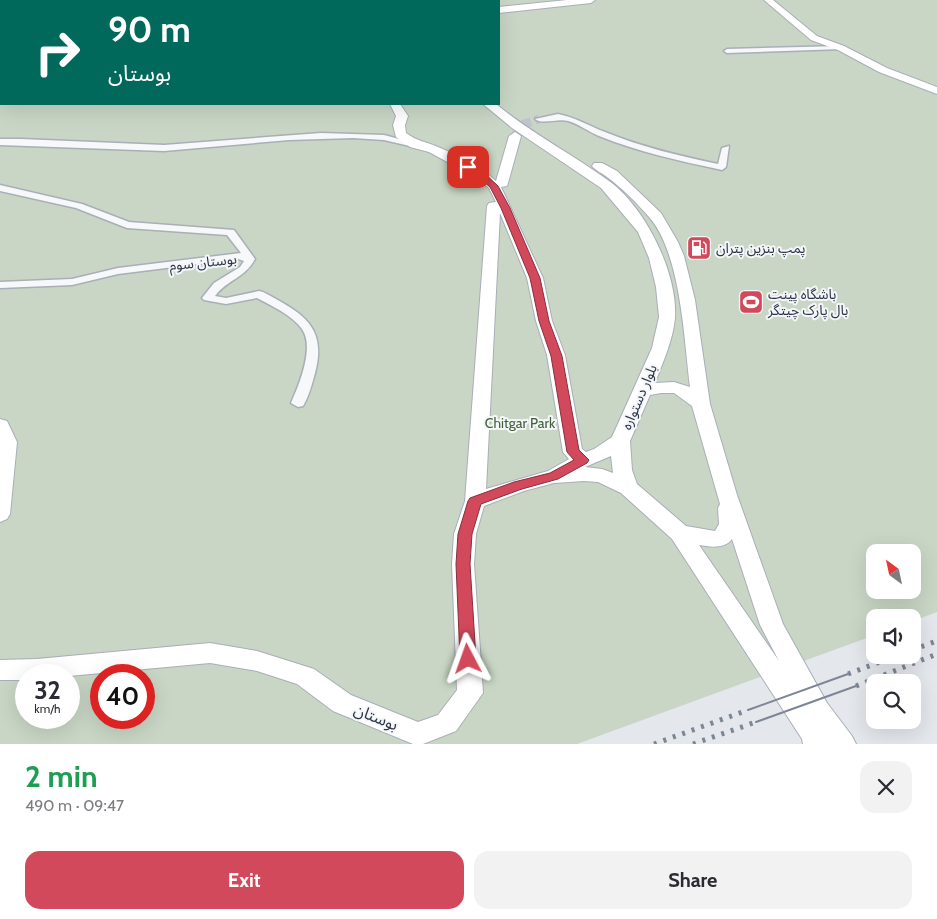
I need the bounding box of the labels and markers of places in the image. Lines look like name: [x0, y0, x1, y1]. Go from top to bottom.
pin: [447, 146, 489, 188]
fuel station icon: پمپ بنزین پتران: [686, 235, 712, 261]
place label: پمپ بنزین پتران: [716, 239, 806, 258]
place label: باشگاه پینت بال پارک چیتگر: [767, 285, 849, 320]
sports icon: باشگاه پینت بال پارک چیتگر: [738, 289, 764, 315]

